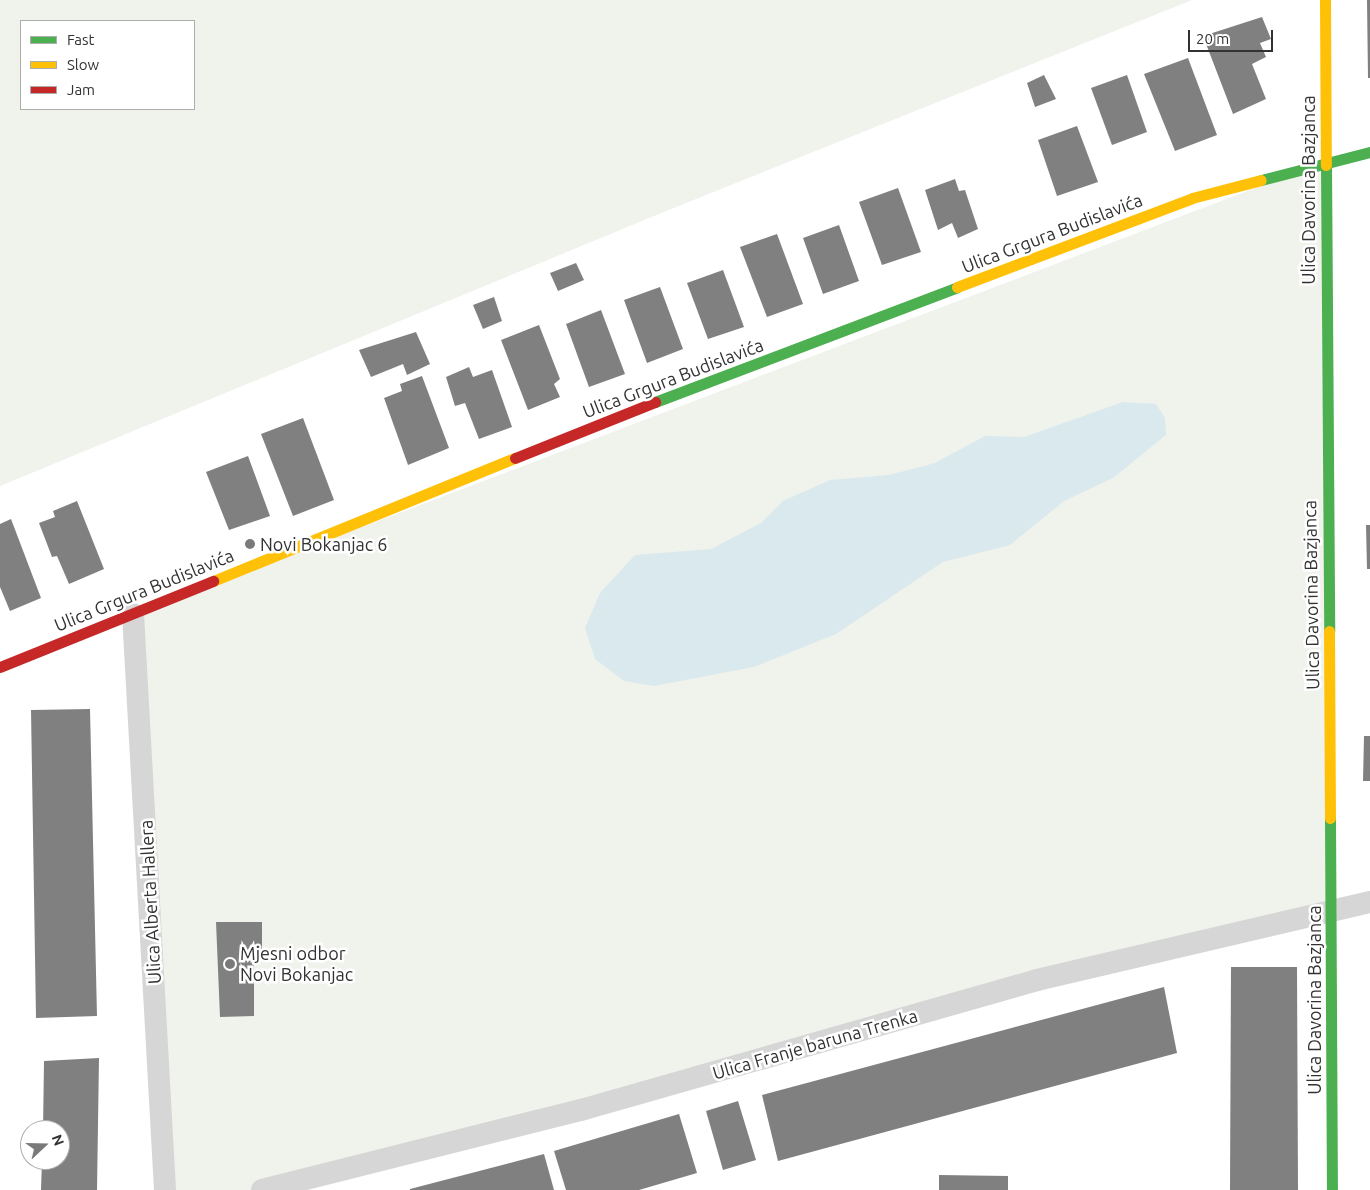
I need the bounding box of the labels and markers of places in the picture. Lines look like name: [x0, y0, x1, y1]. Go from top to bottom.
place label: Novi Bokanjac 6: [260, 533, 387, 555]
marker: Novi Bokanjac 6: [244, 538, 256, 550]
place label: Mjesni odbor Novi Bokanjac: [240, 943, 353, 986]
marker: Mjesni odbor Novi Bokanjac: [224, 958, 236, 970]

